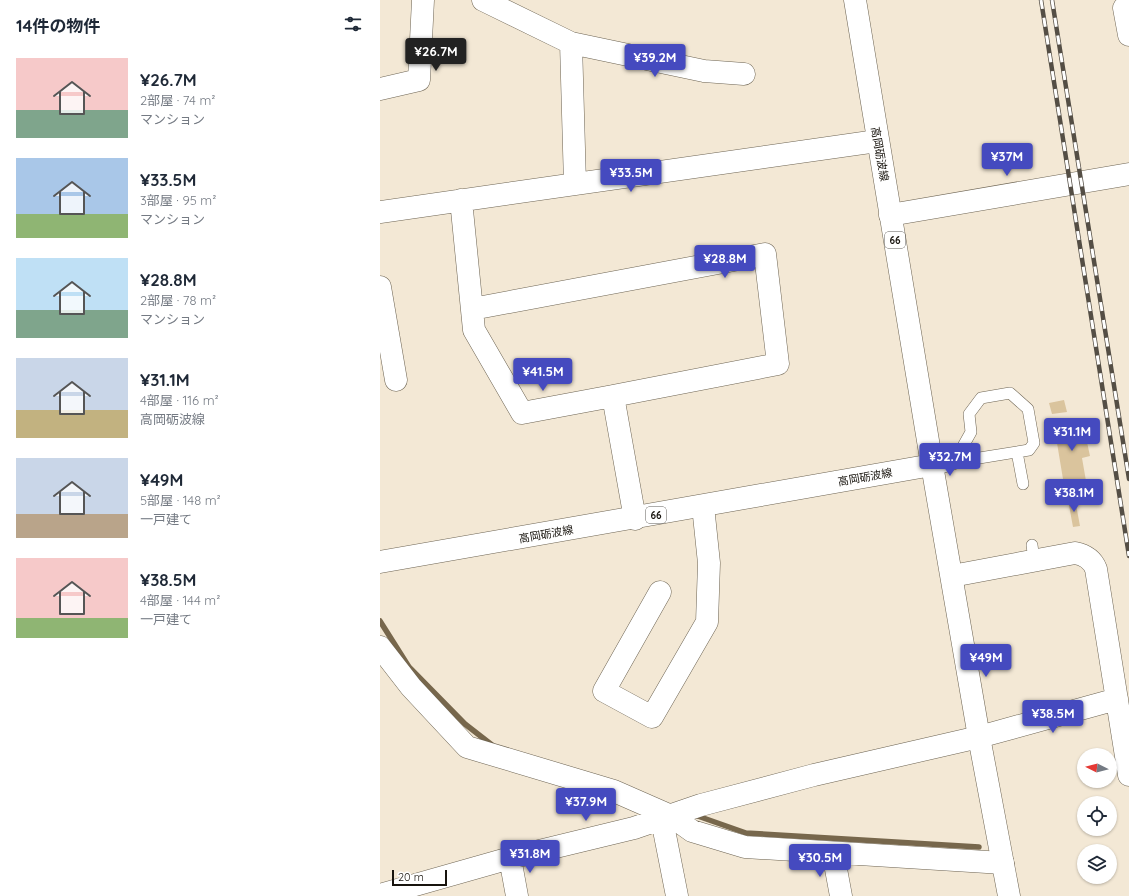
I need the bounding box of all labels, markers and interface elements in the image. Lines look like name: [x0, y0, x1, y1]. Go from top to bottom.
icon: filters: [342, 13, 364, 35]
text: 14件の物件: [16, 15, 101, 36]
pin: ¥26.7M: [403, 38, 469, 72]
text: ¥26.7M: [414, 43, 458, 59]
pin: ¥39.2M: [622, 44, 688, 78]
text: ¥39.2M: [634, 49, 676, 65]
text: ¥26.7M: [140, 69, 197, 90]
icon: home: [48, 74, 96, 122]
text: 2部屋 · 74 m²: [140, 92, 215, 108]
text: マンション: [140, 111, 205, 127]
street label: 高岡砺波線: [868, 126, 892, 182]
pin: ¥37M: [983, 143, 1031, 177]
text: ¥37M: [991, 148, 1023, 164]
pin: ¥33.5M: [598, 159, 664, 193]
text: ¥33.5M: [609, 164, 653, 180]
text: ¥33.5M: [140, 169, 196, 190]
icon: home: [48, 174, 96, 222]
text: 3部屋 · 95 m²: [140, 192, 216, 208]
text: マンション: [140, 211, 205, 227]
road number: 66: [885, 232, 905, 248]
pin: ¥28.8M: [692, 245, 758, 279]
text: ¥28.8M: [703, 250, 747, 266]
text: ¥28.8M: [140, 269, 197, 290]
icon: home: [48, 274, 96, 322]
text: 2部屋 · 78 m²: [140, 292, 216, 308]
text: マンション: [140, 311, 205, 327]
pin: ¥41.5M: [510, 358, 576, 392]
text: ¥41.5M: [522, 363, 564, 379]
text: ¥31.1M: [140, 369, 190, 390]
icon: home: [48, 374, 96, 422]
text: 4部屋 · 116 m²: [140, 392, 219, 408]
text: 高岡砺波線: [140, 411, 205, 427]
pin: ¥31.1M: [1039, 418, 1105, 452]
text: ¥31.1M: [1053, 423, 1091, 439]
pin: ¥32.7M: [917, 443, 983, 477]
text: ¥32.7M: [928, 448, 972, 464]
street label: 高岡砺波線: [837, 465, 893, 489]
text: ¥49M: [140, 469, 183, 490]
icon: home: [48, 474, 96, 522]
pin: ¥38.1M: [1041, 479, 1107, 513]
text: ¥38.1M: [1054, 484, 1094, 500]
text: 5部屋 · 148 m²: [140, 492, 221, 508]
road number: 66: [646, 507, 666, 523]
text: 一戸建て: [140, 511, 192, 527]
street label: 高岡砺波線: [518, 522, 574, 546]
text: ¥38.5M: [140, 569, 197, 590]
icon: home: [48, 574, 96, 622]
text: 4部屋 · 144 m²: [140, 592, 220, 608]
text: 一戸建て: [140, 611, 192, 627]
pin: ¥49M: [962, 644, 1010, 678]
text: ¥49M: [969, 649, 1003, 665]
pin: ¥38.5M: [1020, 700, 1086, 734]
text: ¥38.5M: [1031, 705, 1075, 721]
north arrow: [1077, 748, 1117, 788]
map controls: [1077, 748, 1117, 884]
pin: ¥37.9M: [553, 788, 619, 822]
text: ¥37.9M: [565, 793, 607, 809]
button: locate: [1077, 796, 1117, 836]
pin: ¥31.8M: [497, 840, 563, 874]
pin: ¥30.5M: [787, 844, 853, 878]
button: layers: [1077, 844, 1117, 884]
text: ¥31.8M: [510, 845, 550, 861]
text: ¥30.5M: [798, 849, 842, 865]
scale bar: [392, 868, 447, 887]
text: 20 m: [398, 870, 424, 884]

